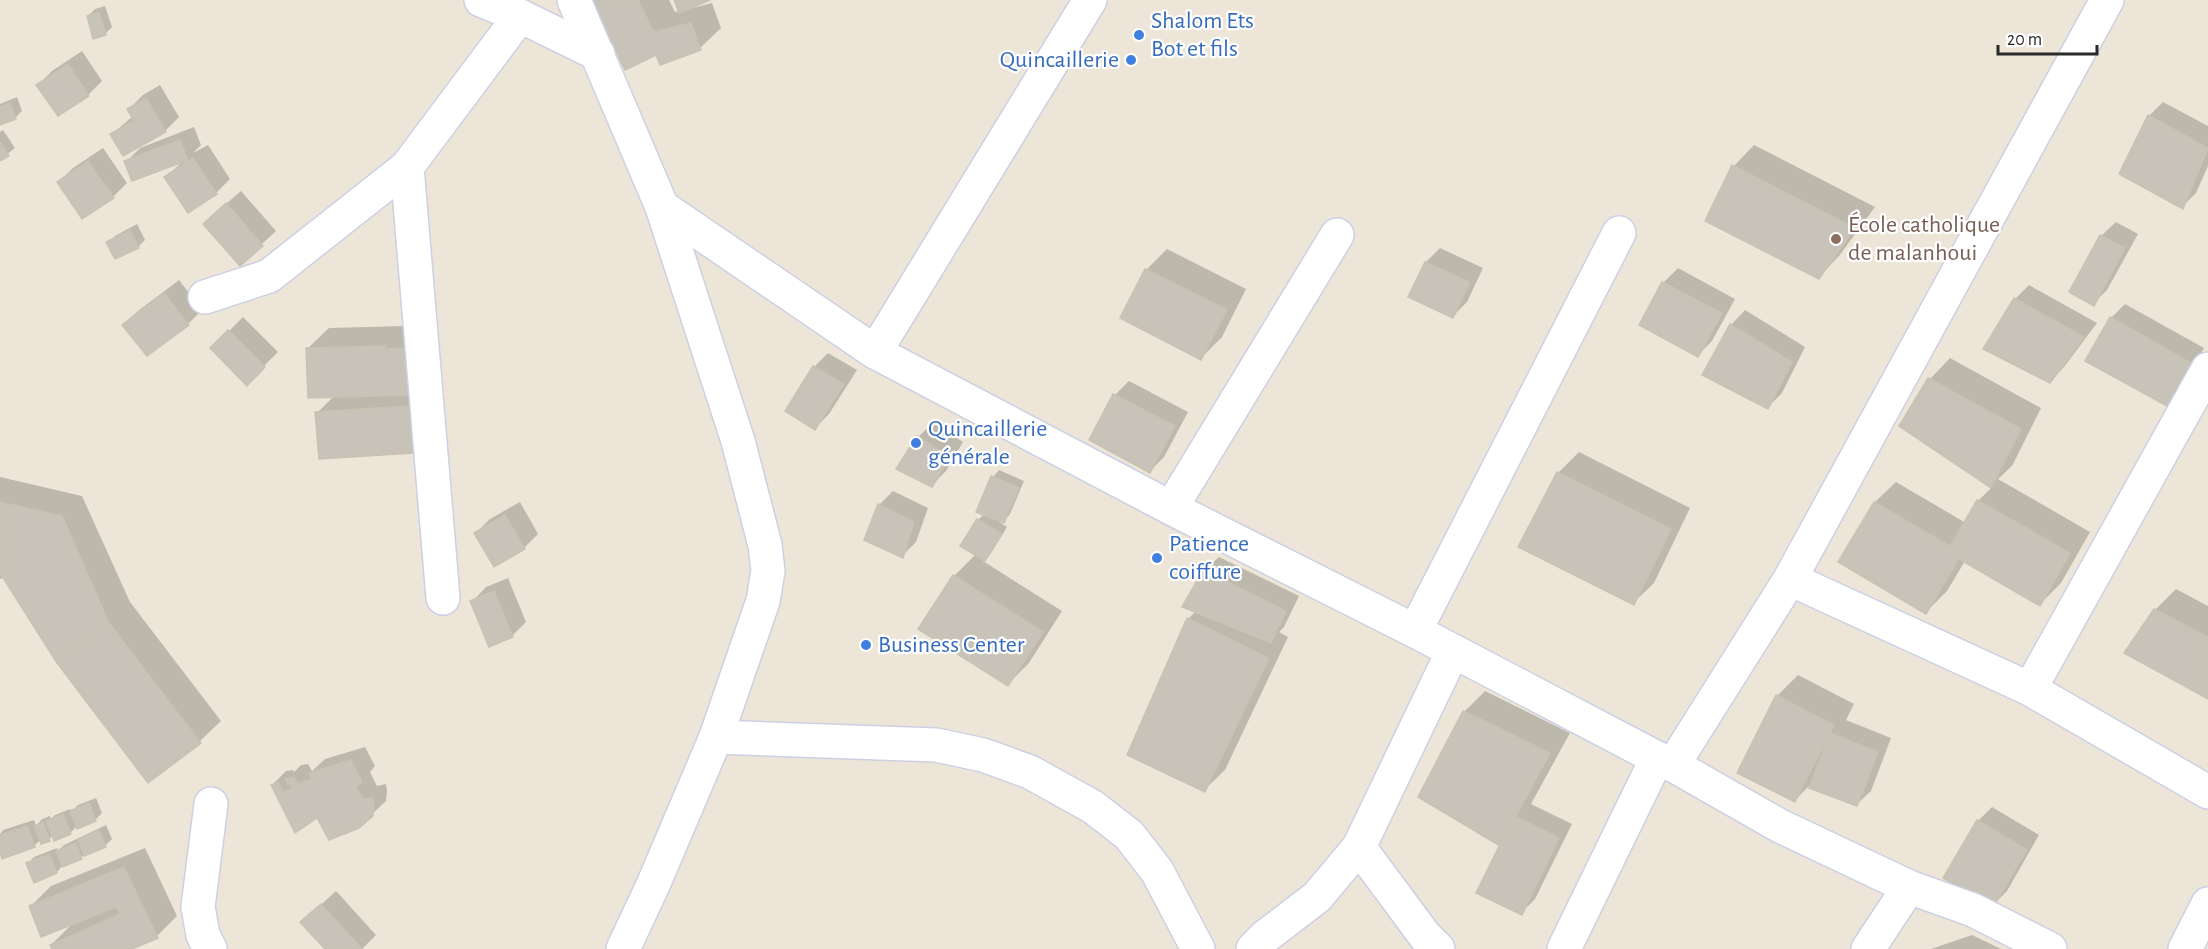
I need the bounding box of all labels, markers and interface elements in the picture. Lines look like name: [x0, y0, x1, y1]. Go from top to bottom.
place label: Shalom Ets Bot et fils: [1151, 9, 1254, 61]
scale bar: [1998, 18, 2097, 56]
marker: Shalom Ets Bot et fils: [1132, 28, 1146, 42]
text: 20 m: [2007, 31, 2042, 49]
place label: Quincaillerie: [1000, 48, 1119, 72]
marker: Quincaillerie: [1124, 53, 1138, 67]
place label: École catholique de malanhoui: [1848, 211, 2000, 265]
marker: École catholique de malanhoui: [1829, 232, 1843, 246]
place label: Quincaillerie générale: [928, 417, 1047, 469]
marker: Quincaillerie générale: [909, 436, 923, 450]
place label: Patience coiffure: [1169, 532, 1249, 584]
marker: Patience coiffure: [1150, 551, 1164, 565]
place label: Business Center: [878, 633, 1025, 657]
marker: Business Center: [859, 638, 873, 652]

